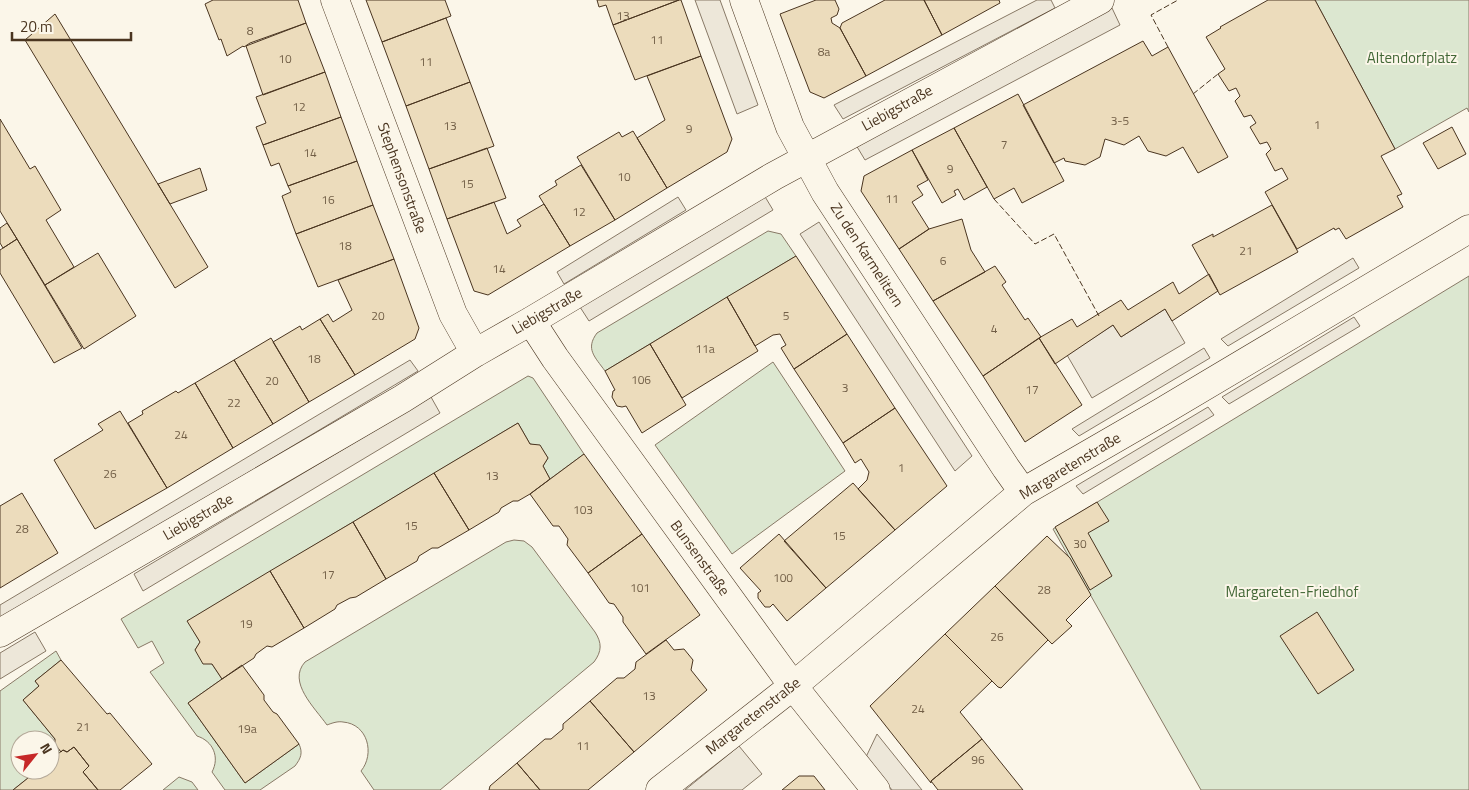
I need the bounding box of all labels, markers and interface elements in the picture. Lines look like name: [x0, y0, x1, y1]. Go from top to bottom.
house number: 13: [616, 6, 630, 25]
scale bar: [12, 10, 131, 42]
text: 20 m: [20, 15, 53, 38]
house number: 8: [247, 21, 254, 40]
house number: 11: [650, 30, 664, 49]
house number: 8a: [818, 42, 830, 61]
park label: Altendorfplatz: [1367, 46, 1457, 69]
house number: 10: [278, 49, 292, 68]
house number: 11: [419, 52, 433, 71]
street label: Liebigstraße: [857, 79, 936, 137]
house number: 12: [292, 97, 306, 116]
house number: 3-5: [1111, 111, 1130, 130]
house number: 1: [1314, 115, 1320, 134]
house number: 13: [443, 116, 457, 135]
street label: Stephensonstraße: [372, 119, 433, 237]
house number: 9: [686, 119, 693, 138]
house number: 7: [1001, 135, 1007, 154]
house number: 14: [303, 143, 317, 162]
house number: 9: [947, 159, 954, 178]
house number: 10: [617, 167, 631, 186]
house number: 15: [460, 174, 474, 193]
house number: 11: [885, 189, 899, 208]
house number: 16: [321, 190, 335, 209]
street label: Zu den Karmelitern: [825, 198, 910, 311]
house number: 12: [572, 202, 586, 221]
house number: 18: [338, 236, 352, 255]
house number: 21: [1239, 241, 1253, 260]
house number: 6: [940, 251, 947, 270]
house number: 14: [492, 259, 506, 278]
street label: Liebigstraße: [507, 281, 586, 340]
house number: 20: [371, 306, 385, 325]
house number: 5: [783, 306, 790, 325]
house number: 4: [991, 319, 998, 338]
house number: 11a: [695, 339, 715, 358]
house number: 18: [307, 349, 321, 368]
house number: 106: [631, 370, 651, 389]
house number: 20: [265, 371, 279, 390]
house number: 3: [842, 378, 848, 397]
house number: 17: [1025, 380, 1039, 399]
house number: 22: [227, 393, 241, 412]
house number: 24: [174, 425, 188, 444]
street label: Margaretenstraße: [1015, 426, 1125, 505]
house number: 1: [898, 458, 904, 477]
house number: 26: [103, 464, 117, 483]
house number: 13: [485, 466, 499, 485]
street label: Liebigstraße: [158, 487, 237, 546]
house number: 103: [573, 500, 593, 519]
street label: Bunsenstraße: [665, 515, 736, 600]
house number: 15: [404, 516, 418, 535]
house number: 28: [15, 519, 29, 538]
house number: 15: [832, 526, 846, 545]
house number: 30: [1073, 534, 1087, 553]
house number: 17: [321, 565, 335, 584]
house number: 100: [773, 568, 793, 587]
house number: 101: [630, 578, 650, 597]
house number: 28: [1037, 580, 1051, 599]
park label: Margareten-Friedhof: [1226, 580, 1359, 603]
house number: 19: [239, 614, 253, 633]
house number: 26: [990, 627, 1004, 646]
street label: Margaretenstraße: [700, 671, 805, 760]
house number: 13: [642, 686, 656, 705]
house number: 24: [911, 699, 925, 718]
house number: 21: [76, 717, 90, 736]
house number: 19a: [237, 719, 257, 738]
north arrow: [10, 730, 60, 780]
house number: 11: [576, 736, 590, 755]
text: N: [35, 739, 58, 758]
house number: 96: [971, 750, 985, 769]

